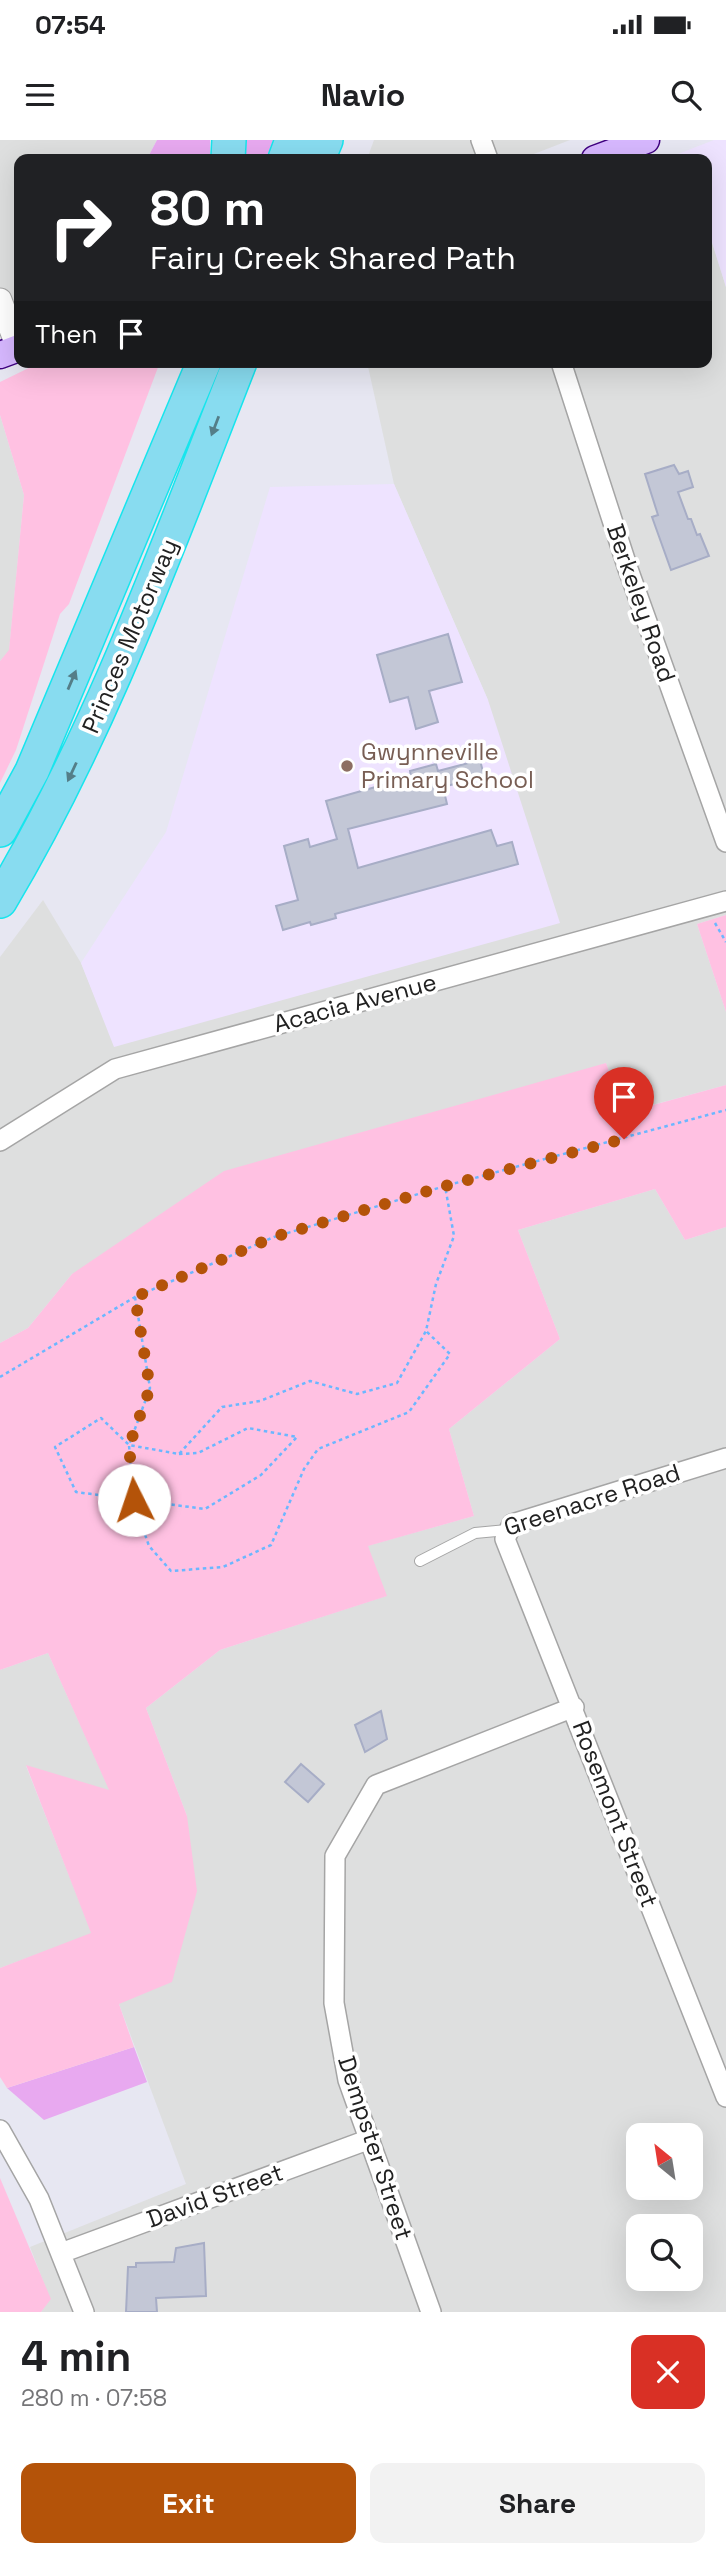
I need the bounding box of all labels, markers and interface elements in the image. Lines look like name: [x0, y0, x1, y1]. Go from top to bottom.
text: 07:54: [35, 8, 106, 42]
text: Navio: [321, 75, 405, 115]
icon: menu: [21, 76, 59, 114]
icon: search: [667, 76, 705, 114]
text: 80 m: [150, 177, 265, 239]
icon: right: [35, 182, 126, 273]
text: Fairy Creek Shared Path: [150, 238, 516, 278]
icon: arrive: [112, 315, 150, 353]
text: Then: [35, 317, 98, 351]
one-way arrow: [210, 415, 221, 436]
street label: Berkeley Road: [600, 520, 683, 686]
street label: Princes Motorway: [75, 534, 184, 738]
one-way arrow: [66, 670, 78, 690]
place label: Gwynneville Primary School: [361, 736, 534, 795]
marker: Gwynneville Primary School: [339, 758, 355, 774]
one-way arrow: [66, 762, 78, 782]
street label: Acacia Avenue: [270, 966, 440, 1039]
pin: [594, 1067, 654, 1139]
icon: arrive: [605, 1078, 643, 1116]
street label: Greenacre Road: [500, 1456, 684, 1543]
position arrow: [97, 1463, 171, 1537]
street label: Rosemont Street: [566, 1716, 665, 1911]
street label: Dempster Street: [331, 2052, 420, 2244]
north arrow: [626, 2123, 704, 2200]
map controls: [626, 2123, 703, 2291]
street label: David Street: [142, 2157, 287, 2235]
button: search: [626, 2214, 703, 2291]
text: 4 min: [21, 2330, 131, 2383]
button: close: [631, 2335, 705, 2409]
text: 280 m · 07:58: [21, 2383, 167, 2413]
button: Exit: [21, 2463, 356, 2543]
button: Share: [370, 2463, 705, 2543]

